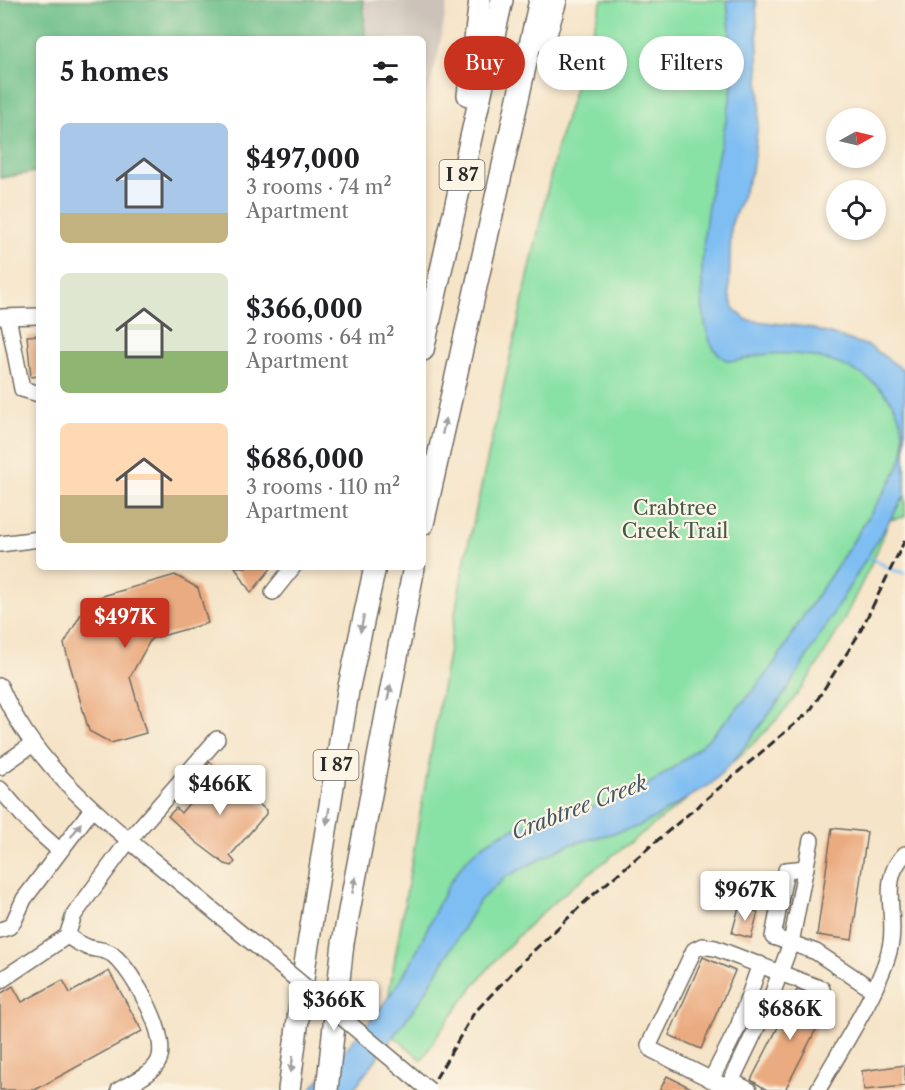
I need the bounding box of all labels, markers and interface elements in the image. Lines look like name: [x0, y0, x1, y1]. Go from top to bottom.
chip: Buy: [444, 36, 525, 90]
chip: Rent: [537, 36, 627, 90]
chip: Filters: [639, 36, 744, 90]
text: 5 homes: [60, 56, 169, 88]
icon: filters: [369, 56, 402, 89]
north arrow: [826, 108, 886, 168]
map controls: [826, 108, 886, 240]
text: $497,000: [246, 143, 360, 175]
icon: home: [108, 147, 180, 219]
road number: I 87: [440, 160, 484, 190]
text: 3 rooms · 74 m²: [246, 175, 392, 199]
button: locate: [826, 180, 886, 240]
text: Apartment: [246, 199, 349, 223]
text: $366,000: [246, 293, 363, 325]
icon: home: [108, 297, 180, 369]
text: 2 rooms · 64 m²: [246, 325, 395, 349]
text: Apartment: [246, 349, 349, 373]
one-way arrow: [440, 416, 450, 435]
text: $686,000: [246, 443, 364, 475]
icon: home: [108, 447, 180, 519]
text: 3 rooms · 110 m²: [246, 475, 400, 499]
park label: Crabtree Creek Trail: [622, 496, 728, 543]
text: Apartment: [246, 499, 349, 523]
pin: $497K: [83, 598, 167, 649]
text: $497K: [94, 605, 156, 629]
one-way arrow: [357, 615, 366, 634]
one-way arrow: [385, 684, 394, 703]
road number: I 87: [314, 750, 358, 780]
pin: $466K: [178, 765, 262, 816]
water label: Crabtree Creek: [508, 770, 650, 844]
text: $466K: [189, 772, 251, 796]
one-way arrow: [323, 807, 332, 826]
one-way arrow: [69, 822, 81, 837]
pin: $967K: [703, 871, 787, 922]
one-way arrow: [350, 875, 359, 894]
text: $967K: [714, 878, 776, 902]
pin: $366K: [292, 981, 376, 1032]
text: $366K: [303, 988, 365, 1012]
pin: $686K: [748, 990, 832, 1041]
text: $686K: [758, 997, 822, 1021]
one-way arrow: [288, 1055, 297, 1074]

